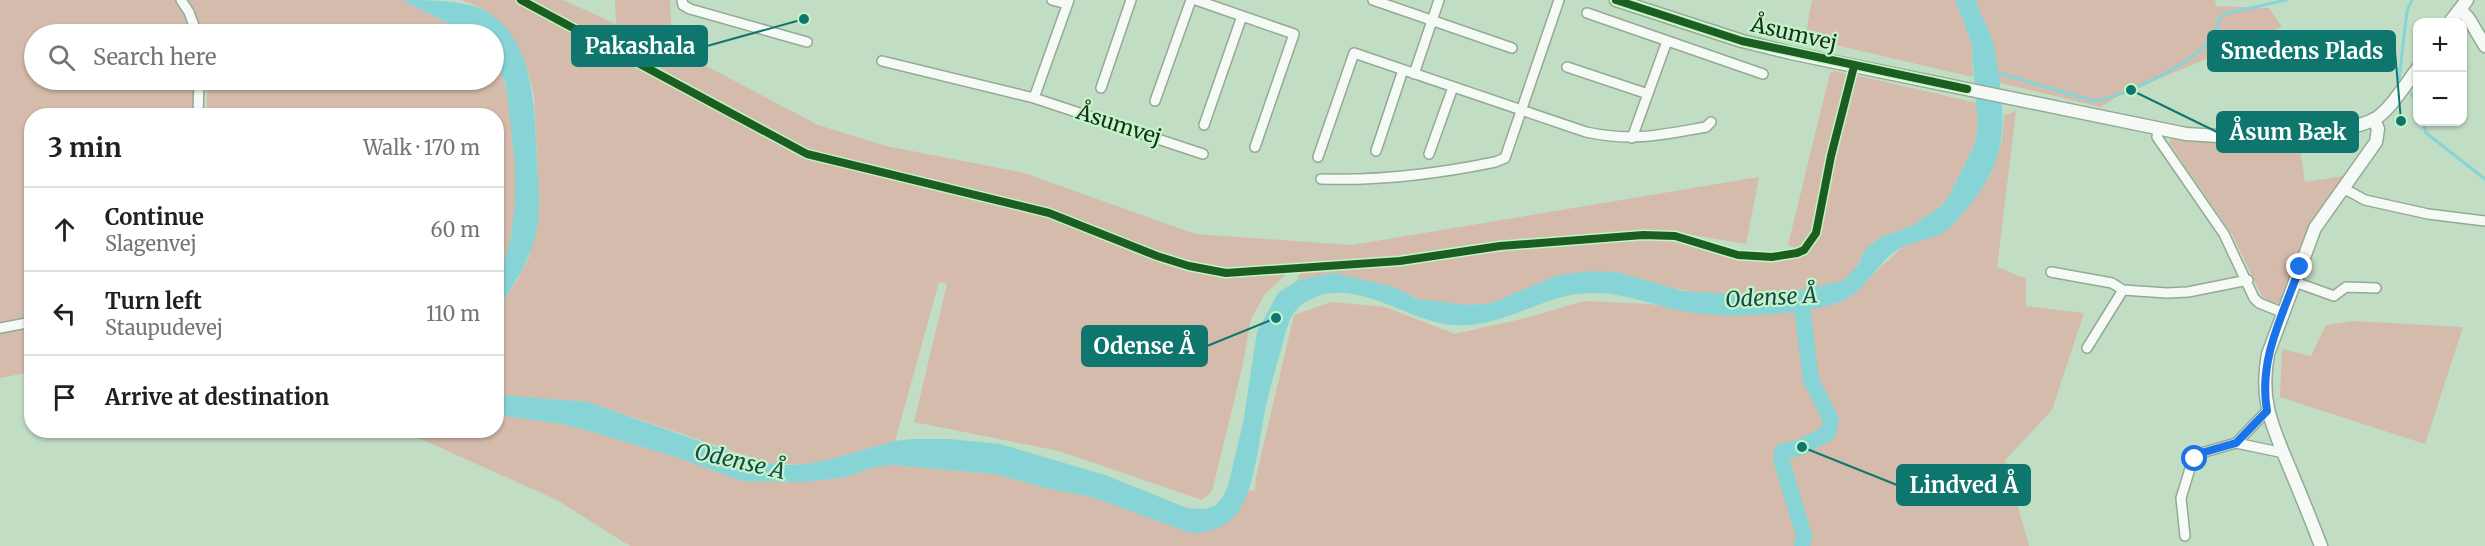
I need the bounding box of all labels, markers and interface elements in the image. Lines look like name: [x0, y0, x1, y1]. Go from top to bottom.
street label: Åsumvej: [1747, 9, 1840, 57]
map controls: [2413, 18, 2467, 126]
button: +: [2413, 18, 2467, 72]
search box: [24, 24, 504, 90]
callout: Pakashala: [572, 26, 707, 66]
callout: Smedens Plads: [2208, 31, 2395, 71]
text: Pakashala: [585, 32, 695, 60]
text: Smedens Plads: [2221, 37, 2384, 65]
icon: search: [45, 41, 78, 74]
text: Search here: [93, 43, 216, 71]
button: −: [2413, 72, 2467, 126]
street label: Åsumvej: [1072, 97, 1165, 151]
callout: Åsum Bæk: [2217, 112, 2358, 152]
text: Åsum Bæk: [2229, 115, 2347, 146]
text: 3 min: [48, 131, 122, 164]
text: Walk · 170 m: [363, 135, 480, 160]
text: Continue: [105, 203, 204, 231]
icon: ahead: [48, 213, 81, 246]
text: 60 m: [430, 217, 480, 242]
text: Slagenvej: [105, 231, 197, 256]
route end: [2286, 253, 2312, 279]
water label: Odense Å: [1724, 279, 1818, 313]
text: Turn left: [105, 287, 202, 315]
icon: left: [48, 297, 81, 330]
text: 110 m: [426, 301, 480, 326]
text: Staupudevej: [105, 315, 223, 340]
callout: Odense Å: [1082, 326, 1207, 366]
text: Odense Å: [1094, 329, 1195, 360]
icon: arrive: [48, 381, 81, 414]
text: Arrive at destination: [105, 383, 329, 411]
water label: Odense Å: [692, 435, 789, 485]
route start: [2181, 445, 2207, 471]
callout: Lindved Å: [1897, 465, 2030, 505]
text: Lindved Å: [1910, 468, 2019, 499]

